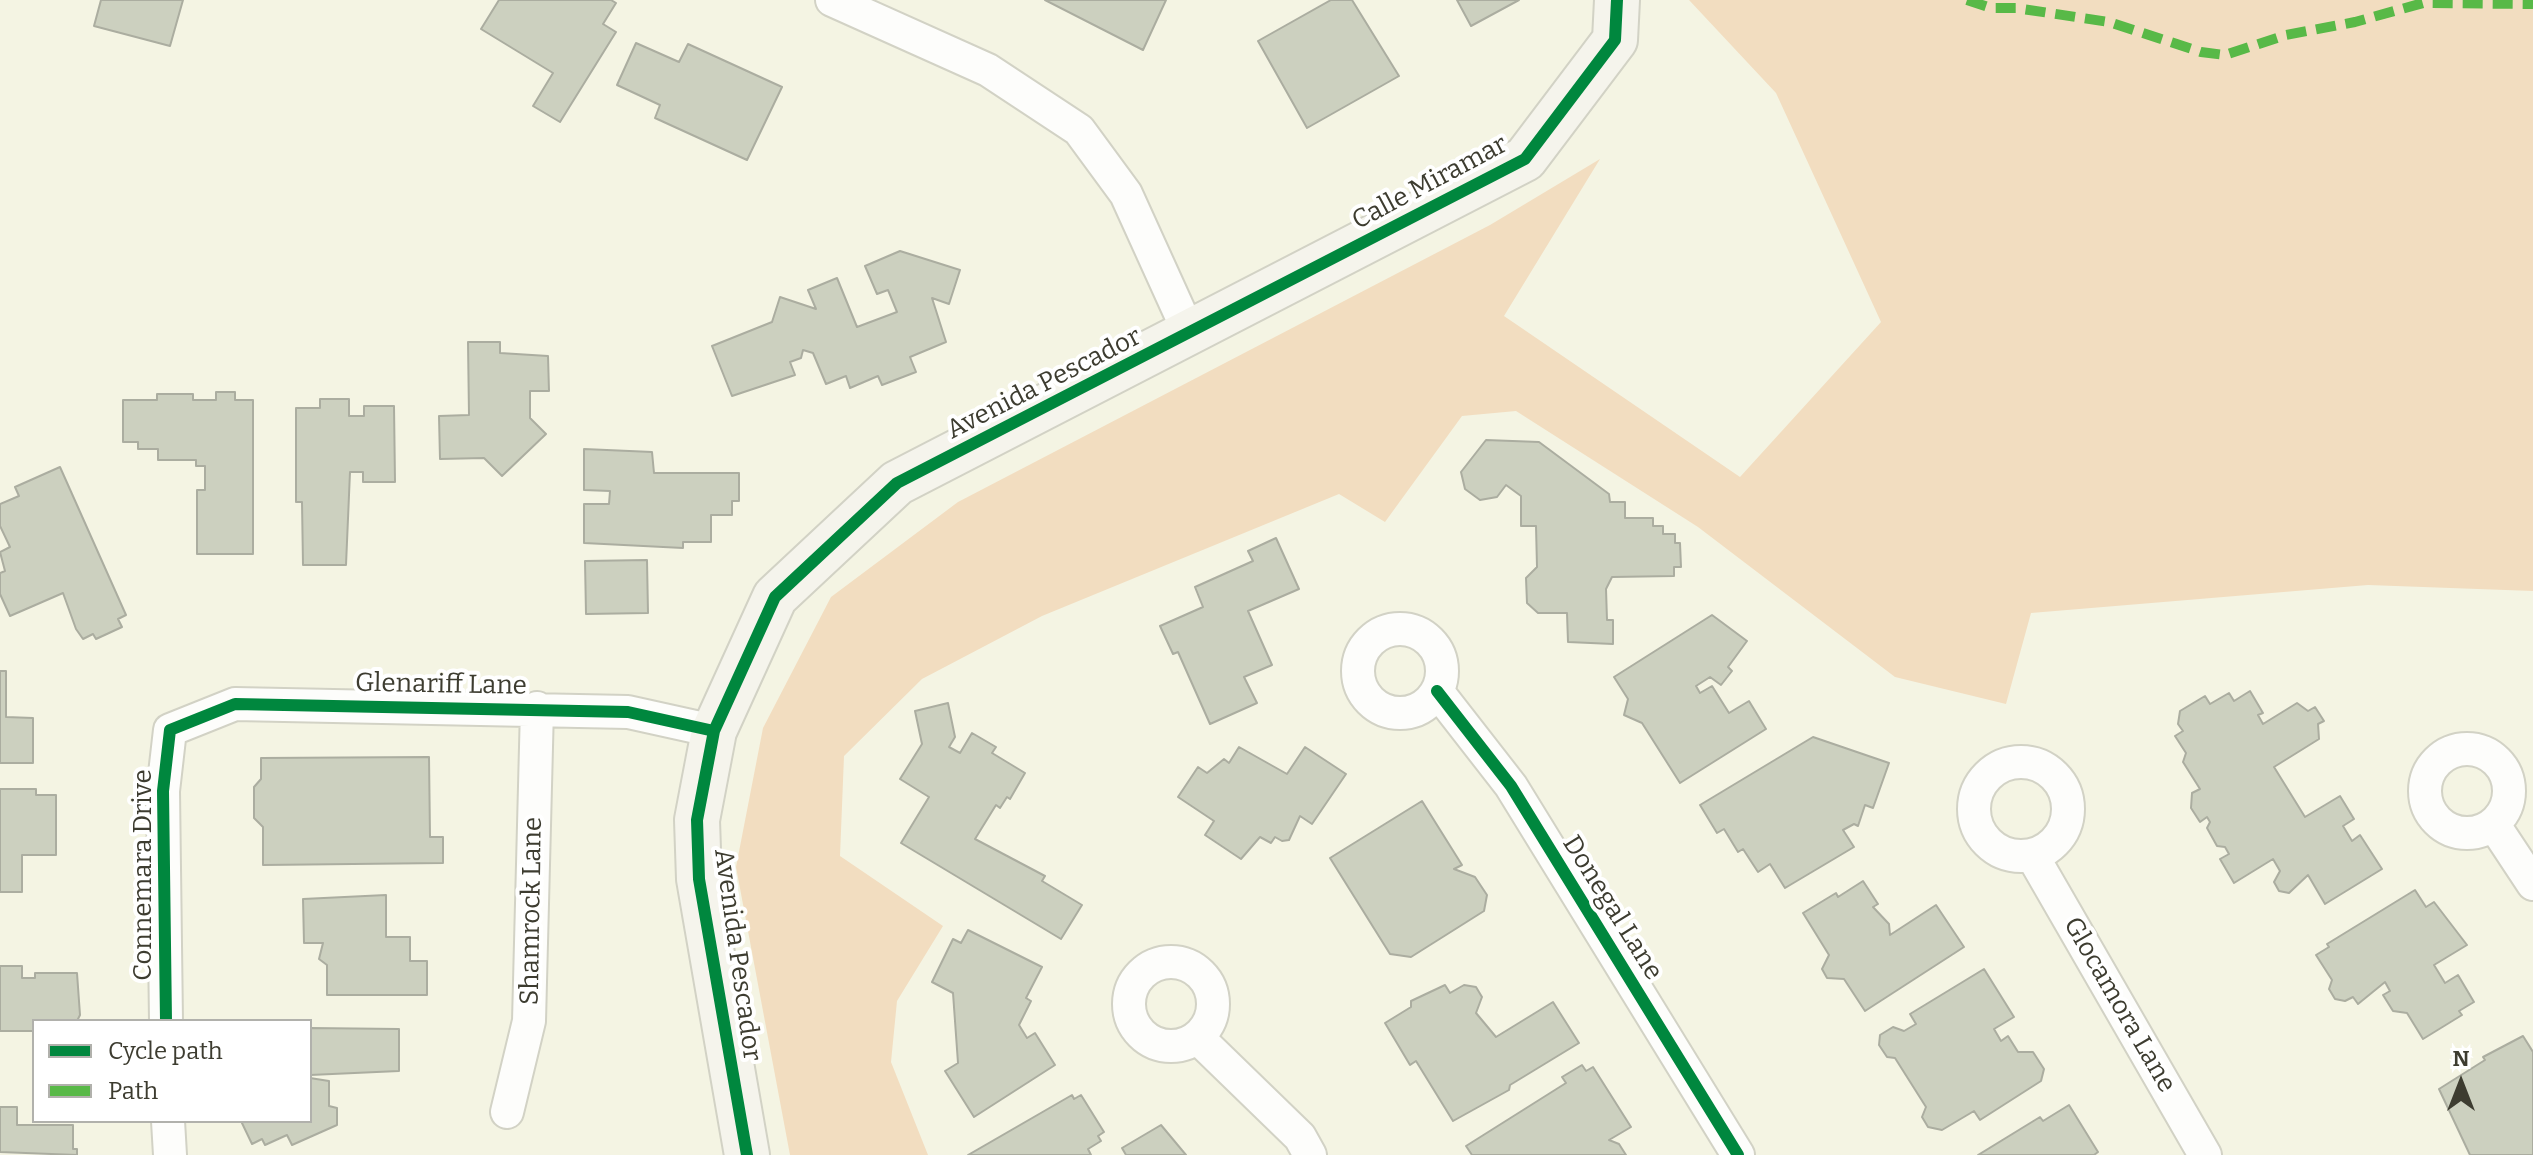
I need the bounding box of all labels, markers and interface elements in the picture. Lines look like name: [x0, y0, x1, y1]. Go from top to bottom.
street label: Calle Miramar: [1347, 129, 1513, 237]
street label: Avenida Pescador: [942, 322, 1146, 446]
street label: Glenariff Lane: [355, 668, 527, 702]
street label: Connemara Drive: [128, 769, 160, 981]
street label: Shamrock Lane: [515, 817, 549, 1005]
street label: Donegal Lane: [1555, 830, 1669, 986]
street label: Avenida Pescador: [707, 847, 767, 1063]
street label: Glocamora Lane: [2056, 912, 2182, 1098]
legend: [32, 1019, 312, 1123]
text: Cycle path: [108, 1037, 223, 1065]
north arrow: [2421, 1043, 2501, 1123]
text: N: [2453, 1045, 2469, 1072]
text: Path: [108, 1077, 158, 1105]

